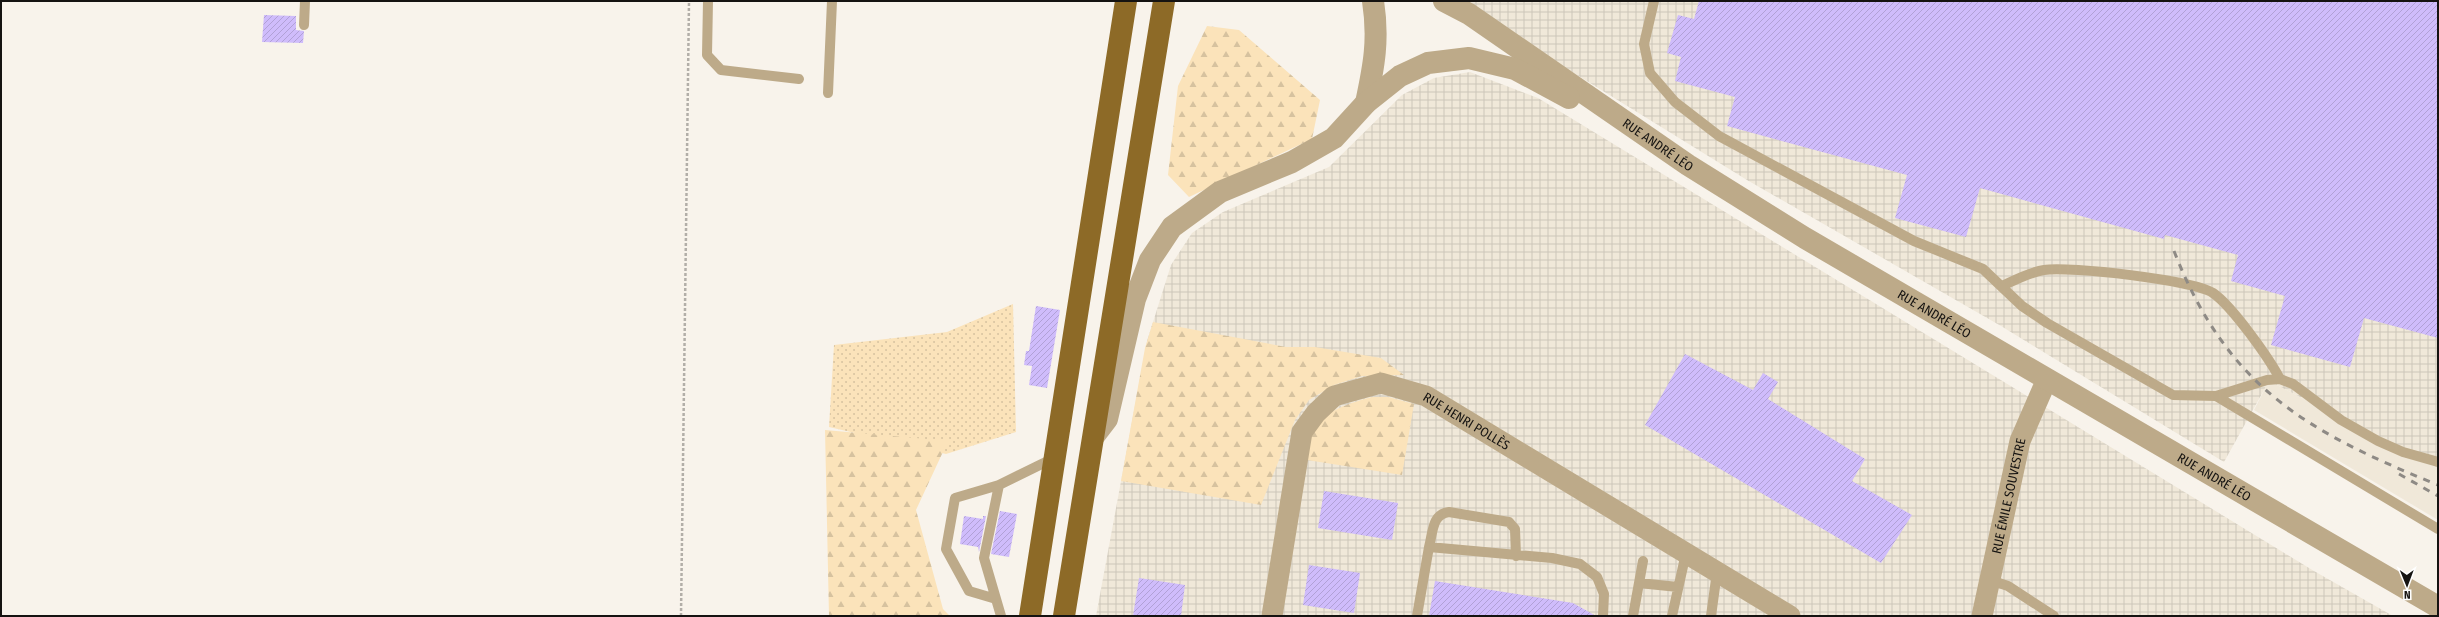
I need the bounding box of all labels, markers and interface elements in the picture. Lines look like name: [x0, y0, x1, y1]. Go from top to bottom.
street label: RUE ANDRÉ LÉO: [1620, 115, 1696, 174]
street label: RUE ANDRÉ LÉO: [1895, 287, 1974, 341]
street label: RUE HENRI POLLÈS: [1421, 389, 1512, 453]
street label: RUE ÉMILE SOUVESTRE: [1989, 437, 2028, 555]
street label: RUE ANDRÉ LÉO: [2175, 450, 2253, 504]
north arrow: [2387, 565, 2427, 605]
text: N: [2404, 588, 2411, 601]

